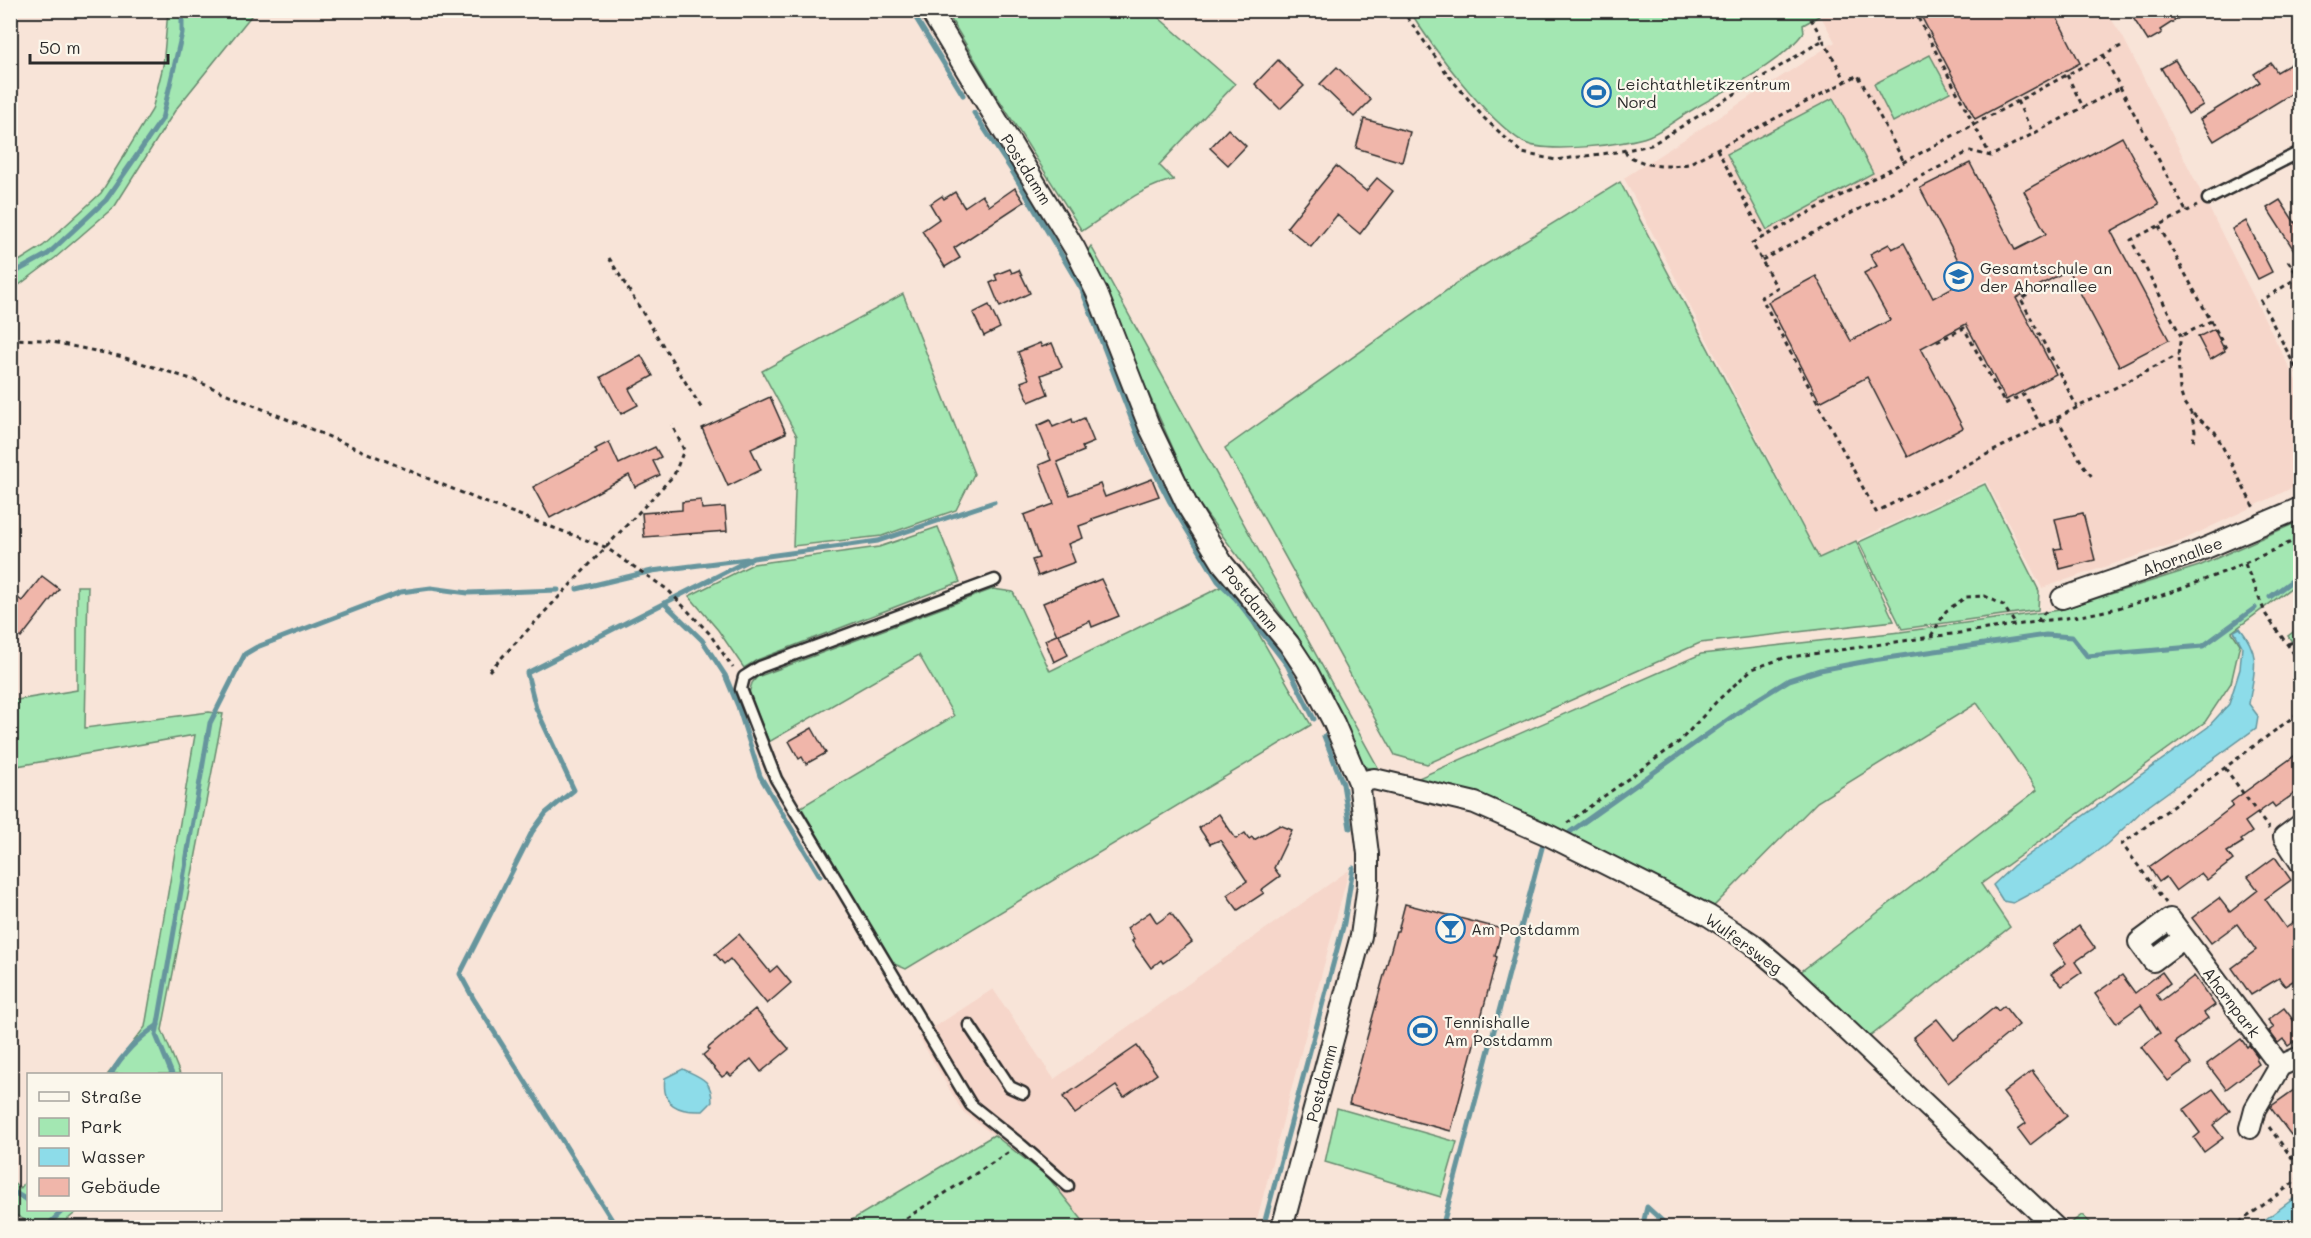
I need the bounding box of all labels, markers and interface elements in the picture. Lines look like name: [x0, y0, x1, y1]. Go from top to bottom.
scale bar: [30, 27, 168, 65]
text: 50 m: [39, 35, 81, 59]
place label: Leichtathletikzentrum Nord: [1617, 73, 1790, 112]
sports icon: Leichtathletikzentrum Nord: [1580, 76, 1612, 108]
street label: Postdamm: [997, 130, 1057, 208]
place label: Gesamtschule an der Ahornallee: [1980, 257, 2112, 296]
school or university icon: Gesamtschule an der Ahornallee: [1943, 260, 1975, 292]
street label: Ahornallee: [2139, 532, 2225, 580]
street label: Postdamm: [1218, 560, 1284, 636]
street label: Wulfersweg: [1701, 908, 1787, 978]
bar icon: Am Postdamm: [1434, 912, 1466, 944]
place label: Am Postdamm: [1471, 918, 1580, 939]
street label: Ahornpark: [2199, 963, 2265, 1041]
place label: Tennishalle Am Postdamm: [1444, 1011, 1553, 1050]
sports icon: Tennishalle Am Postdamm: [1407, 1014, 1439, 1046]
street label: Postdamm: [1301, 1042, 1341, 1124]
legend: [27, 1073, 222, 1211]
text: Straße: [81, 1084, 142, 1108]
text: Park: [81, 1114, 122, 1138]
text: Wasser: [81, 1144, 146, 1168]
text: Gebäude: [81, 1174, 161, 1198]

